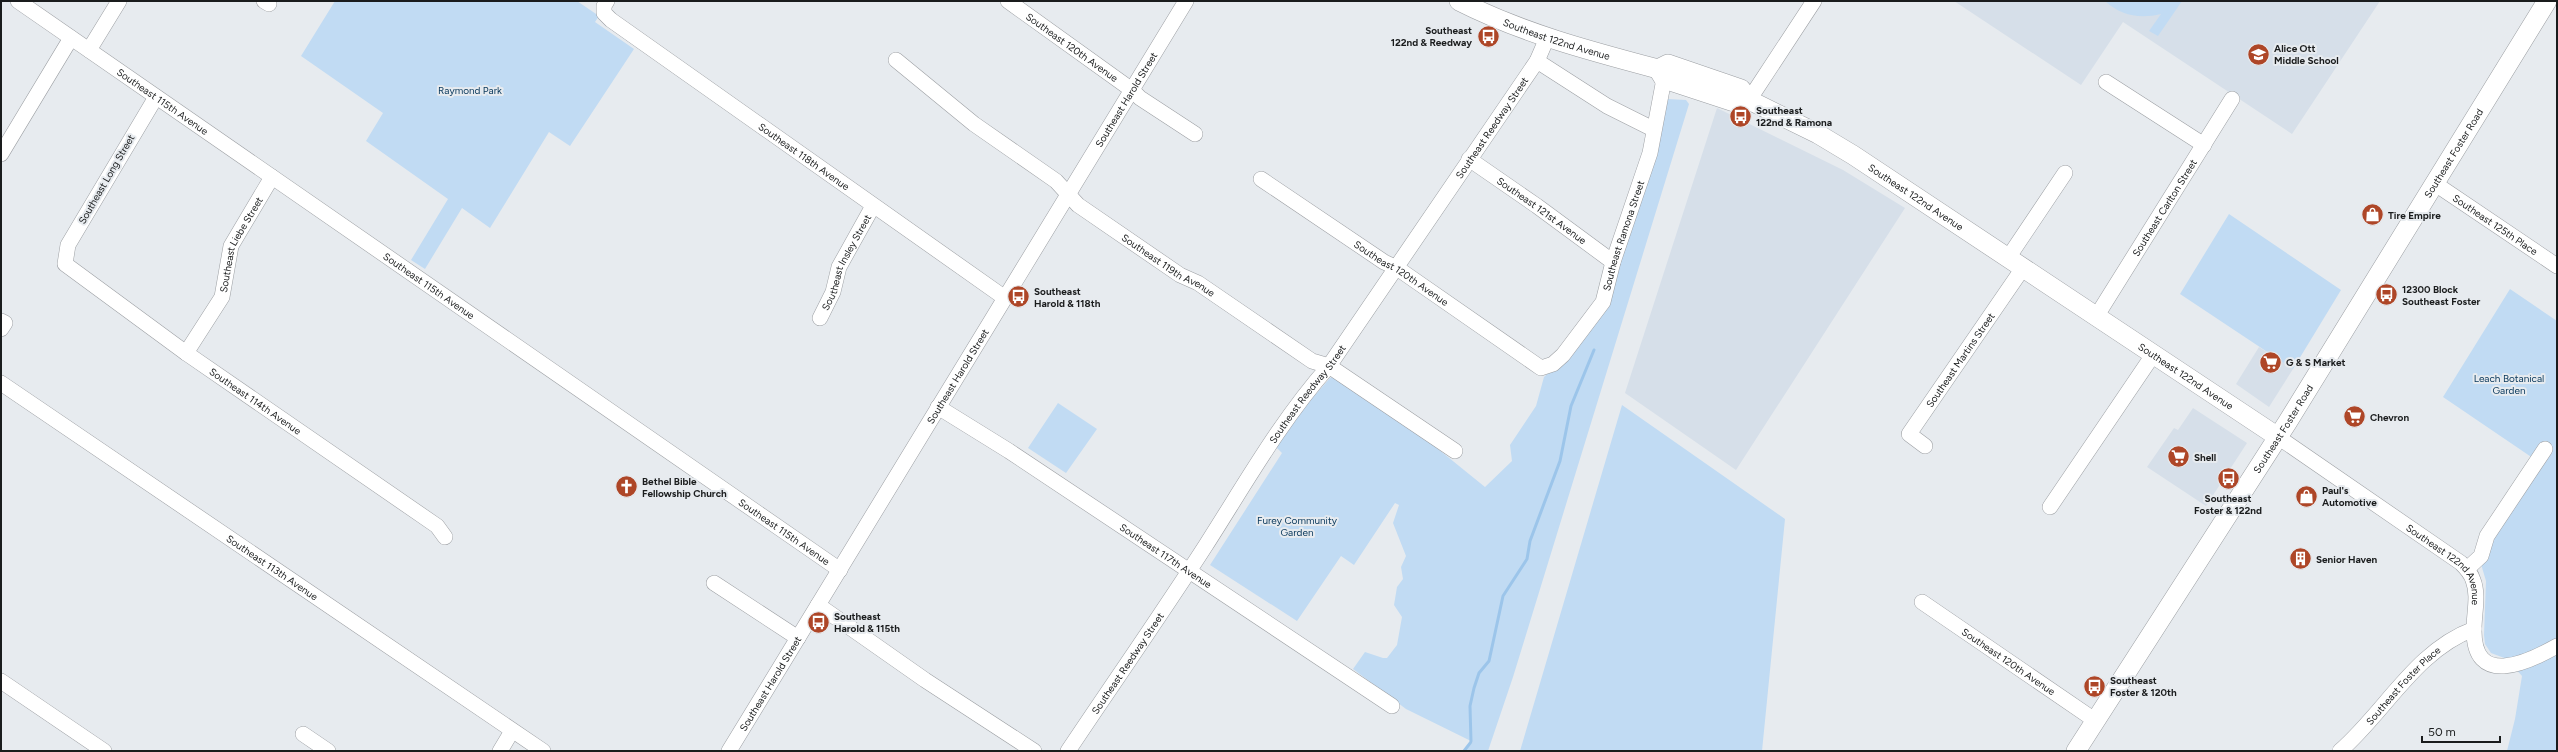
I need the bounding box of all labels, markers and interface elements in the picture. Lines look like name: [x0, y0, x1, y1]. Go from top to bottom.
street label: Southeast 120th Avenue: [1023, 10, 1121, 85]
street label: Southeast 122nd Avenue: [1501, 16, 1612, 63]
bus stop icon: Southeast 122nd & Reedway: [1475, 23, 1501, 49]
place label: Southeast 122nd & Reedway: [1391, 24, 1472, 49]
school or university icon: Alice Ott Middle School: [2245, 41, 2271, 67]
place label: Alice Ott Middle School: [2274, 42, 2339, 67]
street label: Southeast Harold Street: [1093, 50, 1160, 150]
street label: Southeast 115th Avenue: [114, 65, 211, 138]
street label: Southeast Reedway Street: [1453, 74, 1531, 181]
park label: Raymond Park: [438, 84, 502, 97]
bus stop icon: Southeast 122nd & Ramona: [1727, 103, 1753, 129]
place label: Southeast 122nd & Ramona: [1756, 104, 1832, 129]
street label: Southeast Foster Road: [2421, 106, 2486, 200]
street label: Southeast 118th Avenue: [756, 120, 852, 194]
street label: Southeast Long Street: [75, 132, 137, 226]
street label: Southeast Carlton Street: [2130, 157, 2200, 259]
street label: Southeast 122nd Avenue: [1866, 161, 1966, 234]
street label: Southeast 121st Avenue: [1494, 174, 1589, 247]
street label: Southeast Ramona Street: [1600, 178, 1647, 292]
street label: Southeast 125th Place: [2450, 192, 2540, 258]
street label: Southeast Liebe Street: [217, 194, 266, 294]
shop icon: Tire Empire: [2359, 202, 2385, 228]
place label: Tire Empire: [2388, 209, 2441, 222]
street label: Southeast Insley Street: [819, 212, 874, 313]
street label: Southeast 119th Avenue: [1119, 231, 1218, 300]
street label: Southeast 120th Avenue: [1351, 238, 1451, 309]
street label: Southeast 115th Avenue: [381, 250, 477, 322]
bus stop icon: 12300 Block Southeast Foster: [2373, 282, 2399, 308]
place label: 12300 Block Southeast Foster: [2402, 283, 2481, 308]
bus stop icon: Southeast Harold & 118th: [1005, 284, 1031, 310]
place label: Southeast Harold & 118th: [1034, 285, 1101, 310]
street label: Southeast Martins Street: [1923, 310, 1998, 410]
street label: Southeast Harold Street: [924, 326, 992, 426]
street label: Southeast 122nd Avenue: [2136, 340, 2236, 413]
street label: Southeast Reedway Street: [1266, 342, 1349, 446]
supermarket icon: G & S Market: [2258, 349, 2284, 375]
place label: G & S Market: [2286, 356, 2345, 369]
street label: Southeast 114th Avenue: [207, 365, 304, 438]
park label: Leach Botanical Garden: [2474, 372, 2544, 397]
street label: Southeast Foster Road: [2250, 382, 2316, 476]
supermarket icon: Chevron: [2342, 404, 2368, 430]
place label: Chevron: [2370, 411, 2409, 424]
supermarket icon: Shell: [2166, 444, 2192, 470]
place label: Shell: [2194, 451, 2216, 464]
bus stop icon: Southeast Foster & 122nd: [2215, 465, 2241, 491]
church icon: Bethel Bible Fellowship Church: [614, 474, 640, 500]
place label: Bethel Bible Fellowship Church: [642, 475, 727, 500]
shop icon: Paul's Automotive: [2294, 483, 2320, 509]
place label: Paul's Automotive: [2322, 484, 2377, 509]
place label: Southeast Foster & 122nd: [2194, 492, 2262, 517]
street label: Southeast 115th Avenue: [736, 496, 833, 568]
park label: Furey Community Garden: [1257, 514, 1338, 539]
street label: Southeast 117th Avenue: [1117, 521, 1215, 591]
street label: Southeast 122nd Avenue: [2404, 521, 2482, 606]
street label: Southeast 113th Avenue: [224, 532, 321, 604]
building icon: Senior Haven: [2287, 546, 2313, 572]
place label: Senior Haven: [2316, 553, 2378, 566]
bus stop icon: Southeast Harold & 115th: [806, 609, 832, 635]
place label: Southeast Harold & 115th: [834, 610, 900, 635]
street label: Southeast Reedway Street: [1089, 610, 1167, 717]
street label: Southeast 120th Avenue: [1959, 625, 2058, 698]
street label: Southeast Harold Street: [737, 634, 805, 734]
street label: Southeast Foster Place: [2363, 643, 2444, 728]
bus stop icon: Southeast Foster & 120th: [2082, 673, 2108, 699]
place label: Southeast Foster & 120th: [2110, 674, 2177, 699]
scale bar: [2422, 718, 2500, 744]
text: 50 m: [2428, 725, 2456, 739]

